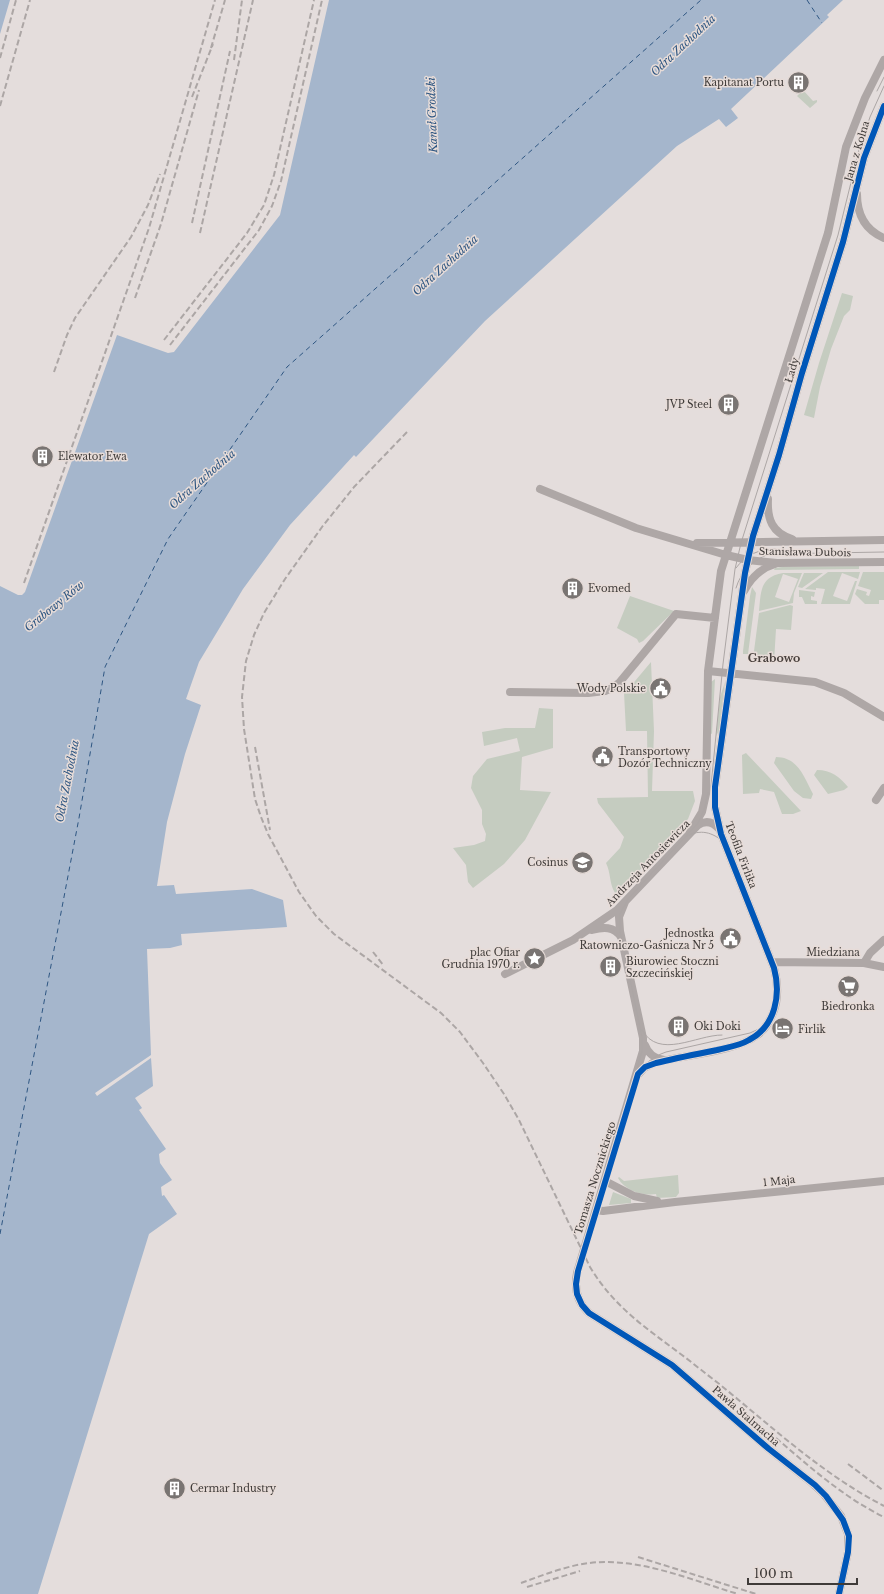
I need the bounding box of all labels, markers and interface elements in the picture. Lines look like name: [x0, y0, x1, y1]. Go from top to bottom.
water label: Odra Zachodnia: [648, 11, 718, 79]
building icon: Kapitanat Portu: [786, 69, 812, 95]
place label: Kapitanat Portu: [704, 76, 784, 89]
water label: Kanał Grodzki: [424, 77, 440, 154]
street label: Jana z Kolna: [841, 119, 872, 185]
water label: Odra Zachodnia: [409, 232, 481, 298]
street label: Łady: [782, 355, 802, 384]
building icon: JVP Steel: [715, 391, 741, 417]
place label: JVP Steel: [664, 398, 712, 411]
building icon: Elewator Ewa: [29, 443, 55, 469]
water label: Odra Zachodnia: [166, 446, 238, 512]
place label: Elewator Ewa: [58, 450, 127, 463]
street label: Stanisława Dubois: [759, 545, 852, 559]
building icon: Evomed: [560, 575, 586, 601]
water label: Grabowy Rów: [21, 578, 87, 634]
place label: Evomed: [588, 582, 631, 595]
district label: Grabowo: [748, 651, 800, 665]
public building icon: Wody Polskie: [648, 675, 674, 701]
place label: Wody Polskie: [576, 682, 646, 695]
water label: Odra Zachodnia: [52, 739, 82, 823]
public building icon: Transportowy Dozór Techniczny: [590, 744, 616, 770]
place label: Transportowy Dozór Techniczny: [618, 745, 712, 770]
street label: Andrzeja Antosiewicza: [603, 817, 693, 910]
street label: Teofila Firlika: [722, 820, 760, 891]
school or university icon: Cosinus: [570, 849, 596, 875]
place label: Cosinus: [527, 856, 568, 869]
public building icon: Jednostka Ratowniczo-Gaśnicza Nr 5: [717, 926, 743, 952]
place label: Jednostka Ratowniczo-Gaśnicza Nr 5: [579, 927, 714, 952]
place icon: plac Ofiar Grudnia 1970 r.: [522, 945, 548, 971]
place label: plac Ofiar Grudnia 1970 r.: [442, 946, 520, 971]
street label: Miedziana: [806, 946, 860, 959]
building icon: Biurowiec Stoczni Szczecińskiej: [597, 954, 623, 980]
place label: Biurowiec Stoczni Szczecińskiej: [626, 955, 719, 980]
supermarket icon: Biedronka: [835, 973, 861, 999]
place label: Biedronka: [821, 1000, 875, 1013]
building icon: Oki Doki: [666, 1013, 692, 1039]
hotel icon: Firlik: [769, 1016, 795, 1042]
place label: Oki Doki: [694, 1020, 741, 1033]
place label: Firlik: [798, 1023, 827, 1036]
street label: Tomasza Nocznickiego: [572, 1119, 619, 1236]
street label: 1 Maja: [762, 1173, 796, 1189]
street label: Pawła Stalmacha: [710, 1383, 783, 1449]
building icon: Cermar Industry: [161, 1475, 187, 1501]
place label: Cermar Industry: [190, 1482, 277, 1495]
scale bar: [748, 1560, 857, 1586]
text: 100 m: [754, 1566, 793, 1581]

